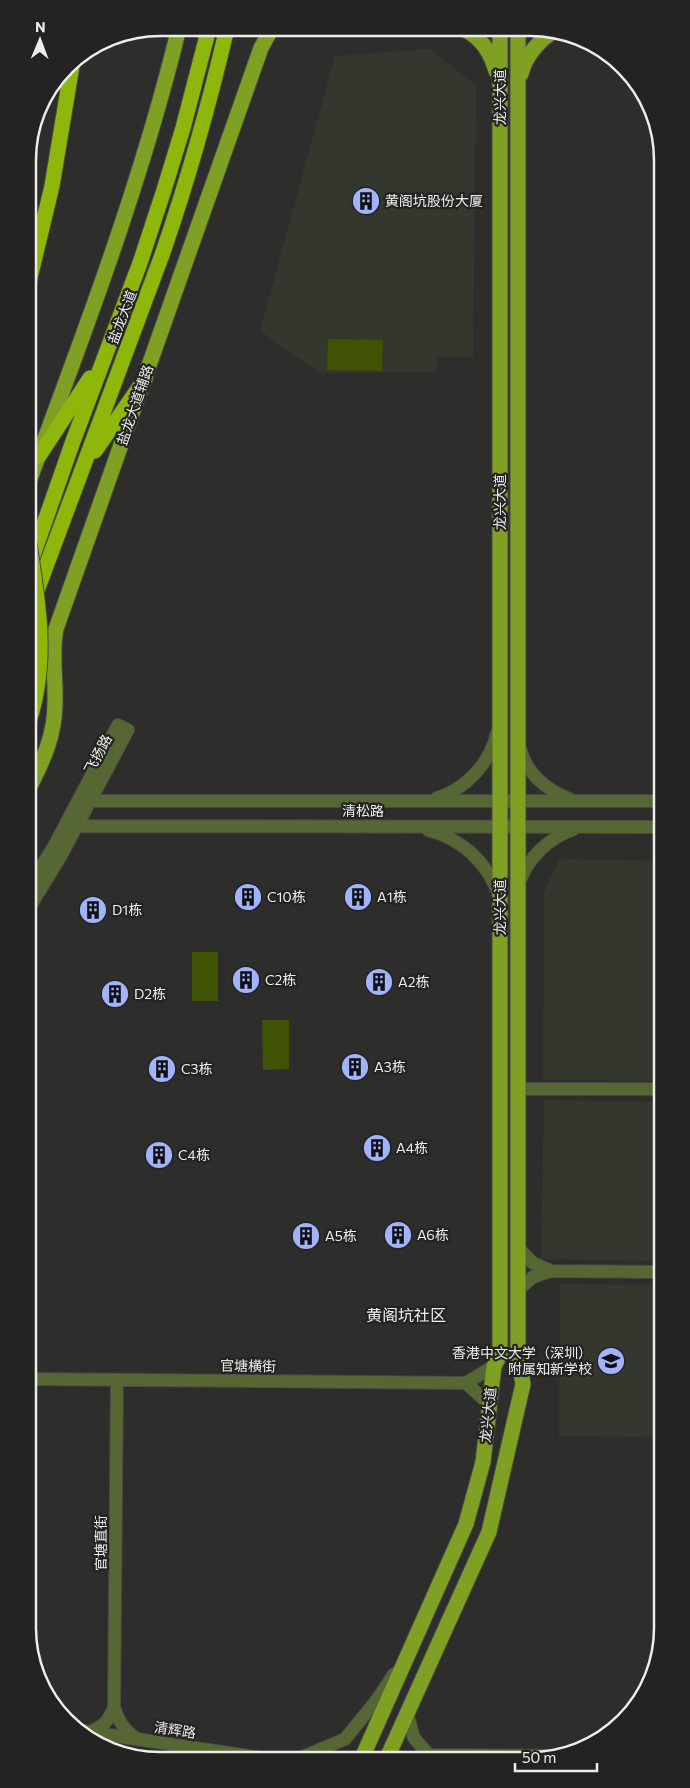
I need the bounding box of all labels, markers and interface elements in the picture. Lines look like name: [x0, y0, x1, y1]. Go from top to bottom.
north arrow: [15, 15, 65, 65]
text: N: [35, 18, 46, 35]
street label: 龙兴大道: [491, 69, 508, 125]
building icon: 黄阁坑股份大厦: [351, 186, 381, 216]
place label: 黄阁坑股份大厦: [385, 192, 483, 209]
street label: 盐龙大道: [104, 288, 140, 346]
street label: 盐龙大道辅路: [113, 362, 156, 447]
street label: 龙兴大道: [491, 474, 508, 530]
street label: 飞扬路: [80, 731, 115, 776]
street label: 清松路: [342, 802, 384, 819]
street label: 龙兴大道: [491, 879, 508, 935]
building icon: C10栋: [233, 882, 263, 912]
building icon: A1栋: [343, 882, 373, 912]
place label: C10栋: [267, 888, 306, 905]
place label: A1栋: [377, 888, 407, 905]
building icon: D1栋: [78, 895, 108, 925]
place label: D1栋: [112, 901, 142, 918]
building icon: C2栋: [231, 965, 261, 995]
building icon: A2栋: [364, 967, 394, 997]
place label: C2栋: [265, 971, 296, 988]
place label: A2栋: [398, 973, 429, 990]
building icon: D2栋: [100, 979, 130, 1009]
place label: D2栋: [134, 985, 166, 1002]
building icon: A3栋: [340, 1052, 370, 1082]
building icon: C3栋: [147, 1054, 177, 1084]
place label: A3栋: [374, 1058, 406, 1075]
place label: C3栋: [181, 1060, 213, 1077]
building icon: A4栋: [362, 1133, 392, 1163]
place label: A4栋: [396, 1139, 428, 1156]
building icon: C4栋: [144, 1140, 174, 1170]
place label: C4栋: [178, 1146, 210, 1163]
building icon: A6栋: [383, 1220, 413, 1250]
building icon: A5栋: [291, 1221, 321, 1251]
place label: A6栋: [417, 1226, 449, 1243]
place label: A5栋: [325, 1227, 357, 1244]
district label: 黄阁坑社区: [366, 1305, 446, 1324]
place label: 香港中文大学（深圳） 附属知新学校: [452, 1344, 592, 1377]
school or university icon: 香港中文大学（深圳） 附属知新学校: [596, 1346, 626, 1376]
street label: 官塘横街: [220, 1357, 276, 1374]
street label: 龙兴大道: [476, 1386, 499, 1444]
street label: 官塘直街: [92, 1515, 109, 1571]
street label: 清辉路: [153, 1718, 197, 1741]
scale bar: [515, 1740, 598, 1772]
text: 50 m: [522, 1748, 556, 1766]

